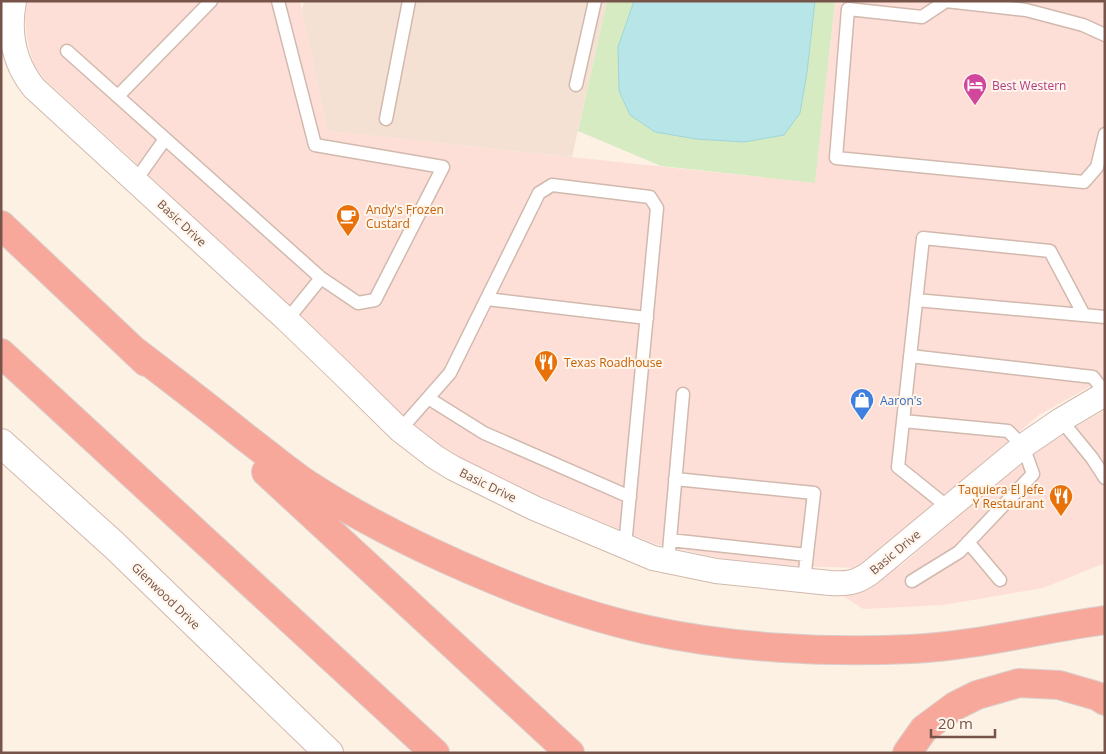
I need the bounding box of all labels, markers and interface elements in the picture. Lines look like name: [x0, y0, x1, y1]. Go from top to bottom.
hotel icon: Best Western: [962, 72, 988, 106]
place label: Best Western: [992, 77, 1066, 94]
street label: Basic Drive: [154, 196, 210, 250]
place label: Andy's Frozen Custard: [366, 201, 444, 232]
cafe icon: Andy's Frozen Custard: [335, 203, 361, 237]
restaurant icon: Texas Roadhouse: [533, 349, 559, 383]
place label: Texas Roadhouse: [564, 354, 662, 371]
shop icon: Aaron's: [849, 387, 875, 421]
place label: Aaron's: [880, 392, 922, 409]
street label: Basic Drive: [457, 464, 520, 506]
place label: Taquiera El Jefe Y Restaurant: [958, 481, 1044, 512]
restaurant icon: Taquiera El Jefe Y Restaurant: [1048, 483, 1074, 517]
street label: Basic Drive: [866, 526, 924, 578]
street label: Glenwood Drive: [128, 559, 204, 633]
scale bar: [931, 706, 995, 738]
text: 20 m: [938, 713, 973, 733]

